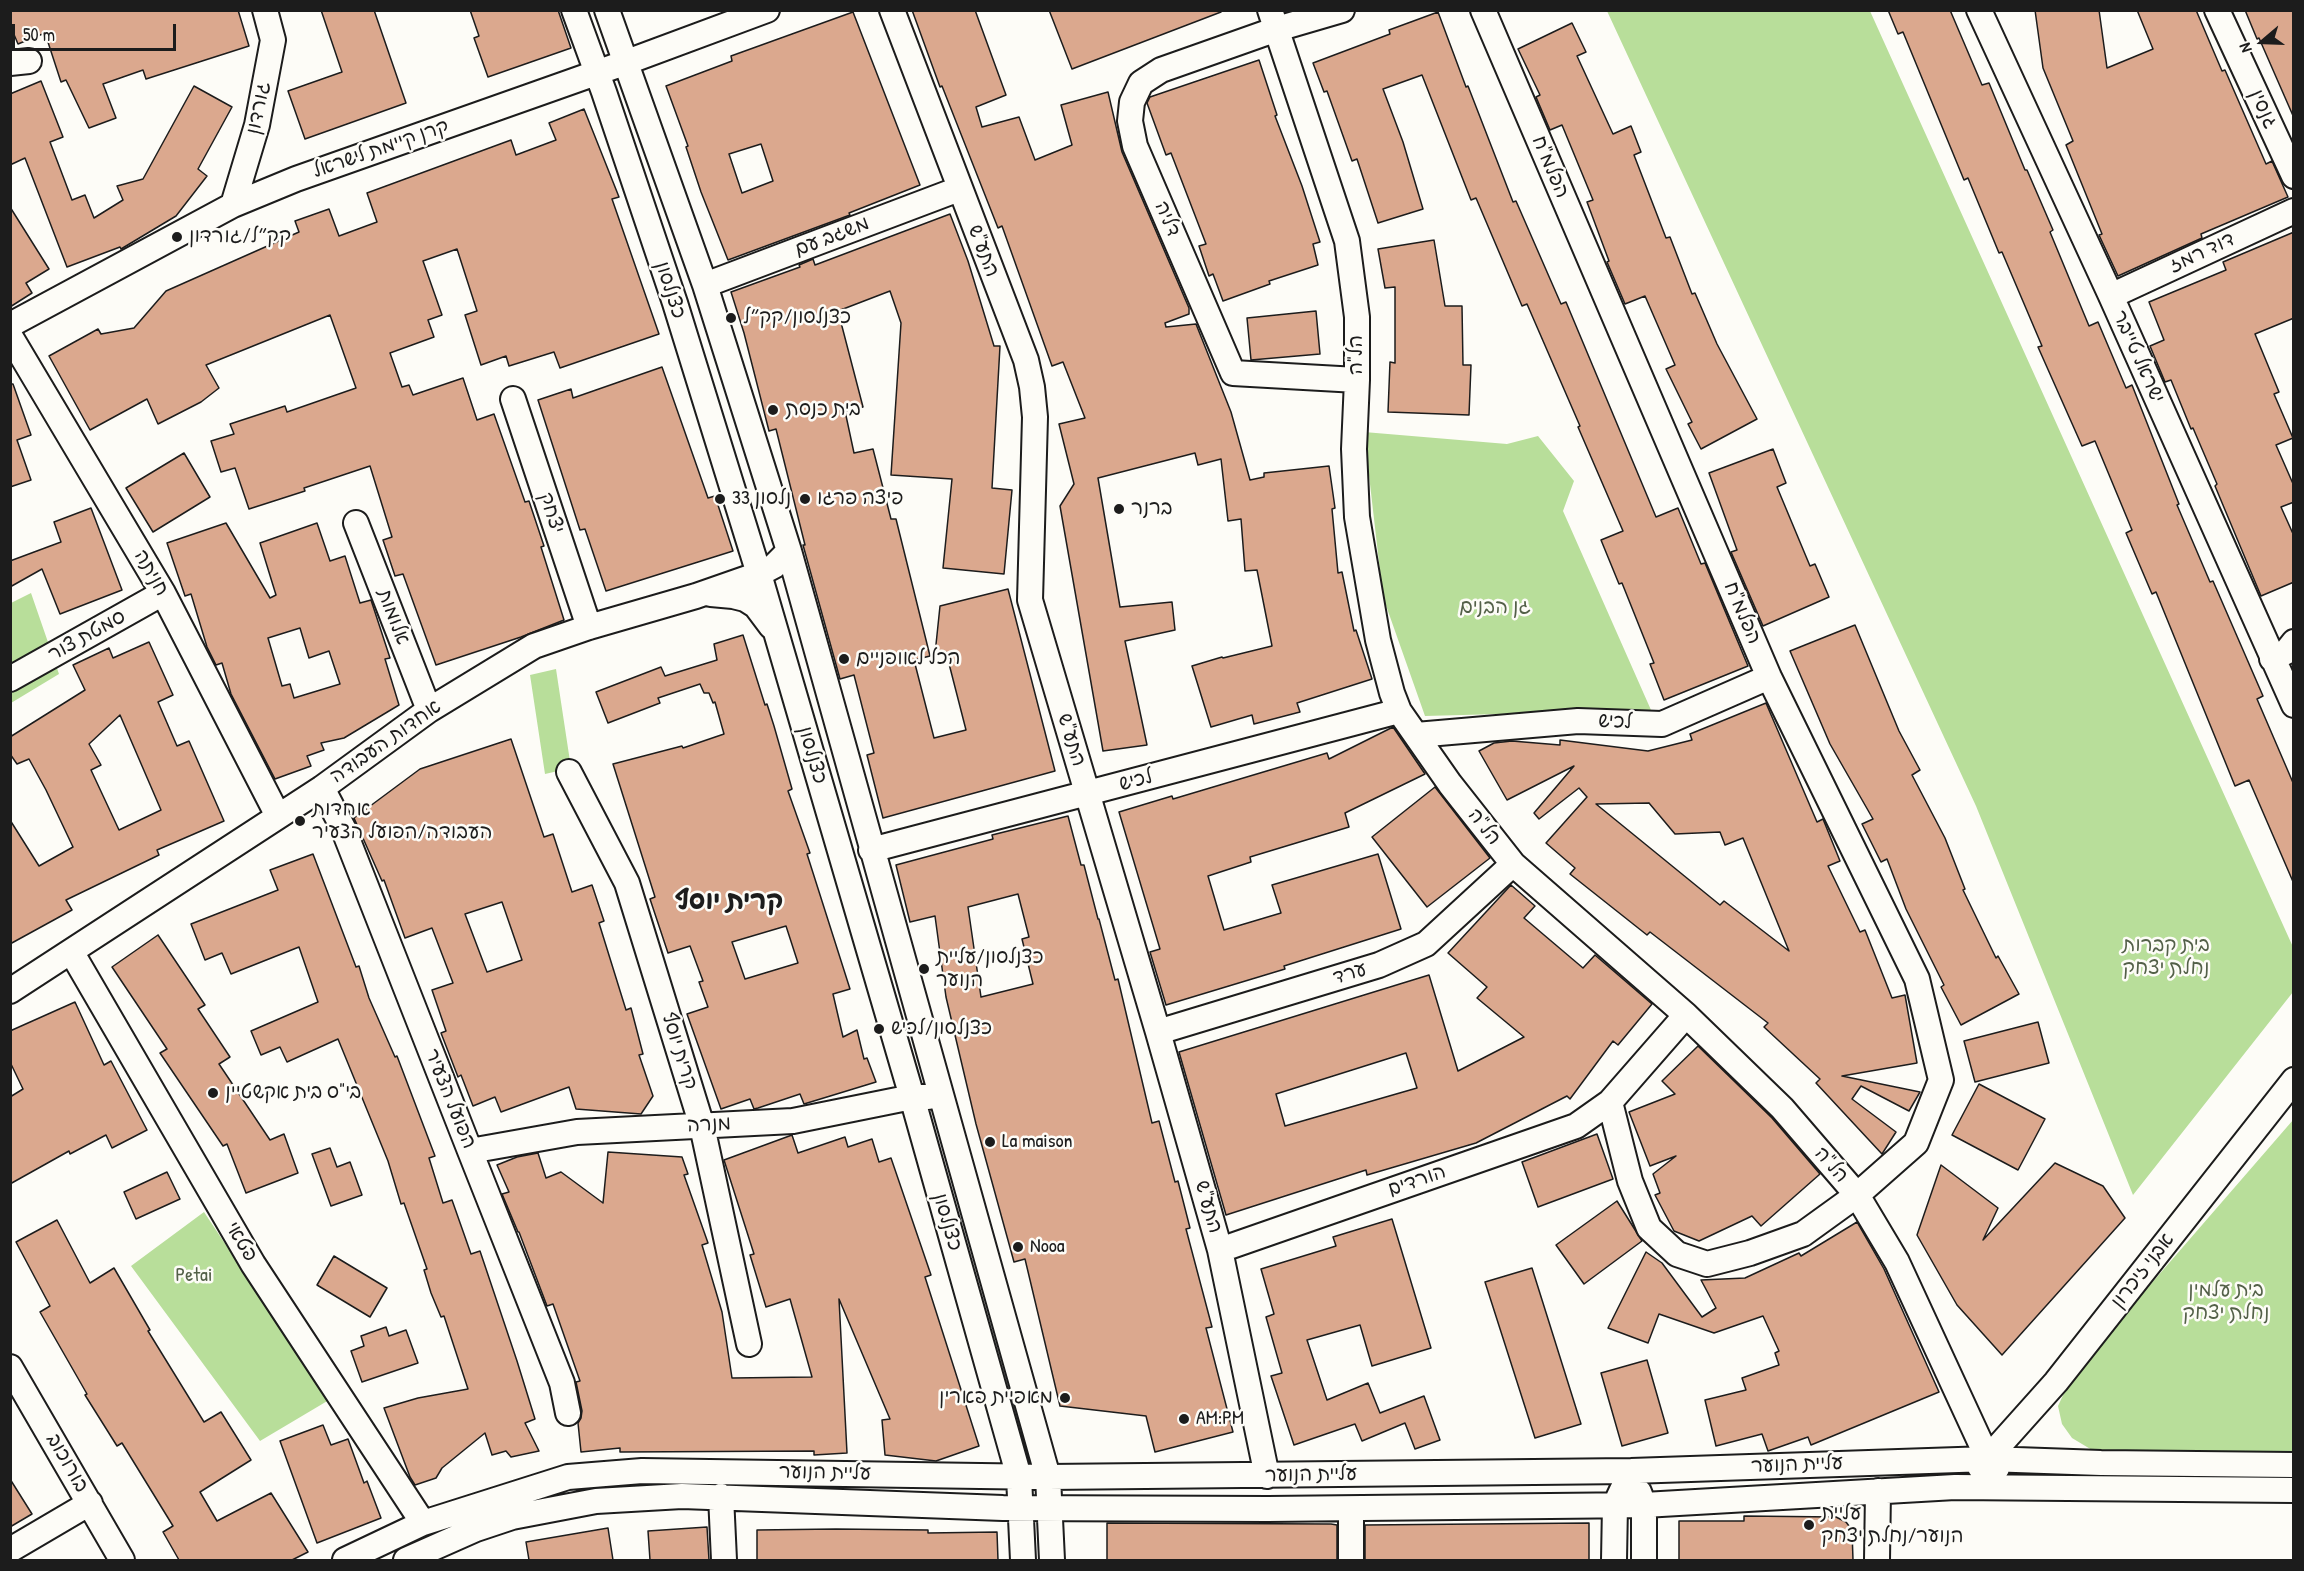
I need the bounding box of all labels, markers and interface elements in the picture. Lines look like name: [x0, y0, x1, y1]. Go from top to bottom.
scale bar: [15, 12, 178, 50]
north arrow: [2232, 12, 2292, 72]
text: 50 m: [23, 22, 55, 47]
text: N: [2233, 40, 2257, 55]
street label: גורדון: [242, 79, 276, 137]
street label: גנסין: [2244, 86, 2282, 132]
street label: קרן קיימת לישראל: [310, 114, 452, 184]
street label: הפלמ"ח: [1526, 132, 1574, 202]
street label: דליה: [1149, 198, 1185, 240]
street label: משגב עם: [791, 212, 873, 262]
street label: התע"ש: [962, 222, 1004, 280]
place label: קק״ל/גורדון: [189, 225, 291, 249]
street label: דוד רמז: [2165, 227, 2239, 279]
marker: קק״ל/גורדון: [170, 230, 184, 244]
street label: כצנלסון: [650, 258, 690, 322]
place label: כצנלסון/קק״ל: [743, 306, 851, 330]
street label: ישראל טייבר: [2107, 307, 2169, 407]
marker: כצנלסון/קק״ל: [724, 311, 738, 325]
street label: הל"ה: [1345, 335, 1369, 375]
place label: בית כנסת: [785, 398, 861, 422]
marker: בית כנסת: [766, 403, 780, 417]
place label: נלסון 33: [732, 487, 791, 511]
place label: פיצה פרגו: [817, 487, 903, 511]
street label: יצחק: [533, 489, 569, 537]
marker: נלסון 33: [713, 492, 727, 506]
marker: פיצה פרגו: [798, 492, 812, 506]
place label: ברנר: [1131, 497, 1173, 521]
marker: ברנר: [1112, 502, 1126, 516]
street label: חניתה: [128, 546, 174, 600]
street label: הפלמ"ח: [1718, 578, 1766, 648]
street label: אלומות: [371, 586, 415, 648]
park label: גן הבנים: [1459, 596, 1531, 620]
street label: סמטת צור: [44, 605, 130, 667]
place label: הכל לאופניים: [856, 647, 961, 671]
marker: הכל לאופניים: [837, 652, 851, 666]
street label: אחדות העבודה: [326, 695, 446, 789]
street label: לכיש: [1598, 709, 1632, 735]
street label: התע"ש: [1052, 711, 1090, 769]
street label: כצנלסון: [792, 723, 832, 787]
street label: לכיש: [1117, 765, 1155, 797]
place label: אחדות העבודה/הפועל הצעיר: [312, 798, 493, 845]
street label: הל"ה: [1462, 804, 1506, 850]
marker: אחדות העבודה/הפועל הצעיר: [293, 814, 307, 828]
district label: קרית יוסף: [675, 886, 783, 918]
park label: בית קברות נחלת יצחק: [2122, 934, 2210, 981]
place label: כצנלסון/עליית הנוער: [936, 946, 1044, 993]
street label: ערד: [1330, 958, 1370, 990]
marker: כצנלסון/עליית הנוער: [917, 962, 931, 976]
street label: קרית יוסף: [656, 1009, 702, 1093]
place label: כצנלסון/לכיש: [891, 1017, 992, 1041]
marker: כצנלסון/לכיש: [872, 1022, 886, 1036]
street label: הפועל הצעיר: [419, 1046, 481, 1152]
place label: בי"ס בית אקשטיין: [225, 1081, 361, 1105]
marker: בי"ס בית אקשטיין: [206, 1086, 220, 1100]
street label: מנרה: [686, 1112, 732, 1138]
place label: La maison: [1002, 1130, 1073, 1154]
marker: La maison: [983, 1135, 997, 1149]
street label: הל"ה: [1809, 1142, 1853, 1188]
street label: הורדים: [1385, 1160, 1449, 1202]
street label: התע"ש: [1189, 1178, 1227, 1236]
street label: כצנלסון: [927, 1190, 967, 1254]
street label: פטאי: [220, 1218, 262, 1266]
street label: אבני זיכרון: [2106, 1229, 2180, 1313]
place label: Nooa: [1030, 1235, 1065, 1259]
marker: Nooa: [1011, 1240, 1025, 1254]
park label: Petai: [176, 1264, 212, 1288]
park label: בית עלמין נחלת יצחק: [2183, 1279, 2269, 1326]
place label: מאפיית פארין: [939, 1386, 1053, 1410]
marker: מאפיית פארין: [1058, 1391, 1072, 1405]
place label: AM:PM: [1196, 1407, 1244, 1431]
marker: AM:PM: [1177, 1412, 1191, 1426]
street label: בורוכוב: [41, 1429, 93, 1497]
street label: עליית הנוער: [1751, 1451, 1843, 1479]
street label: עליית הנוער: [779, 1460, 871, 1486]
street label: עליית הנוער: [1265, 1462, 1357, 1488]
place label: עליית הנוער/נחלת יצחק: [1821, 1502, 1964, 1549]
marker: עליית הנוער/נחלת יצחק: [1802, 1518, 1816, 1532]

